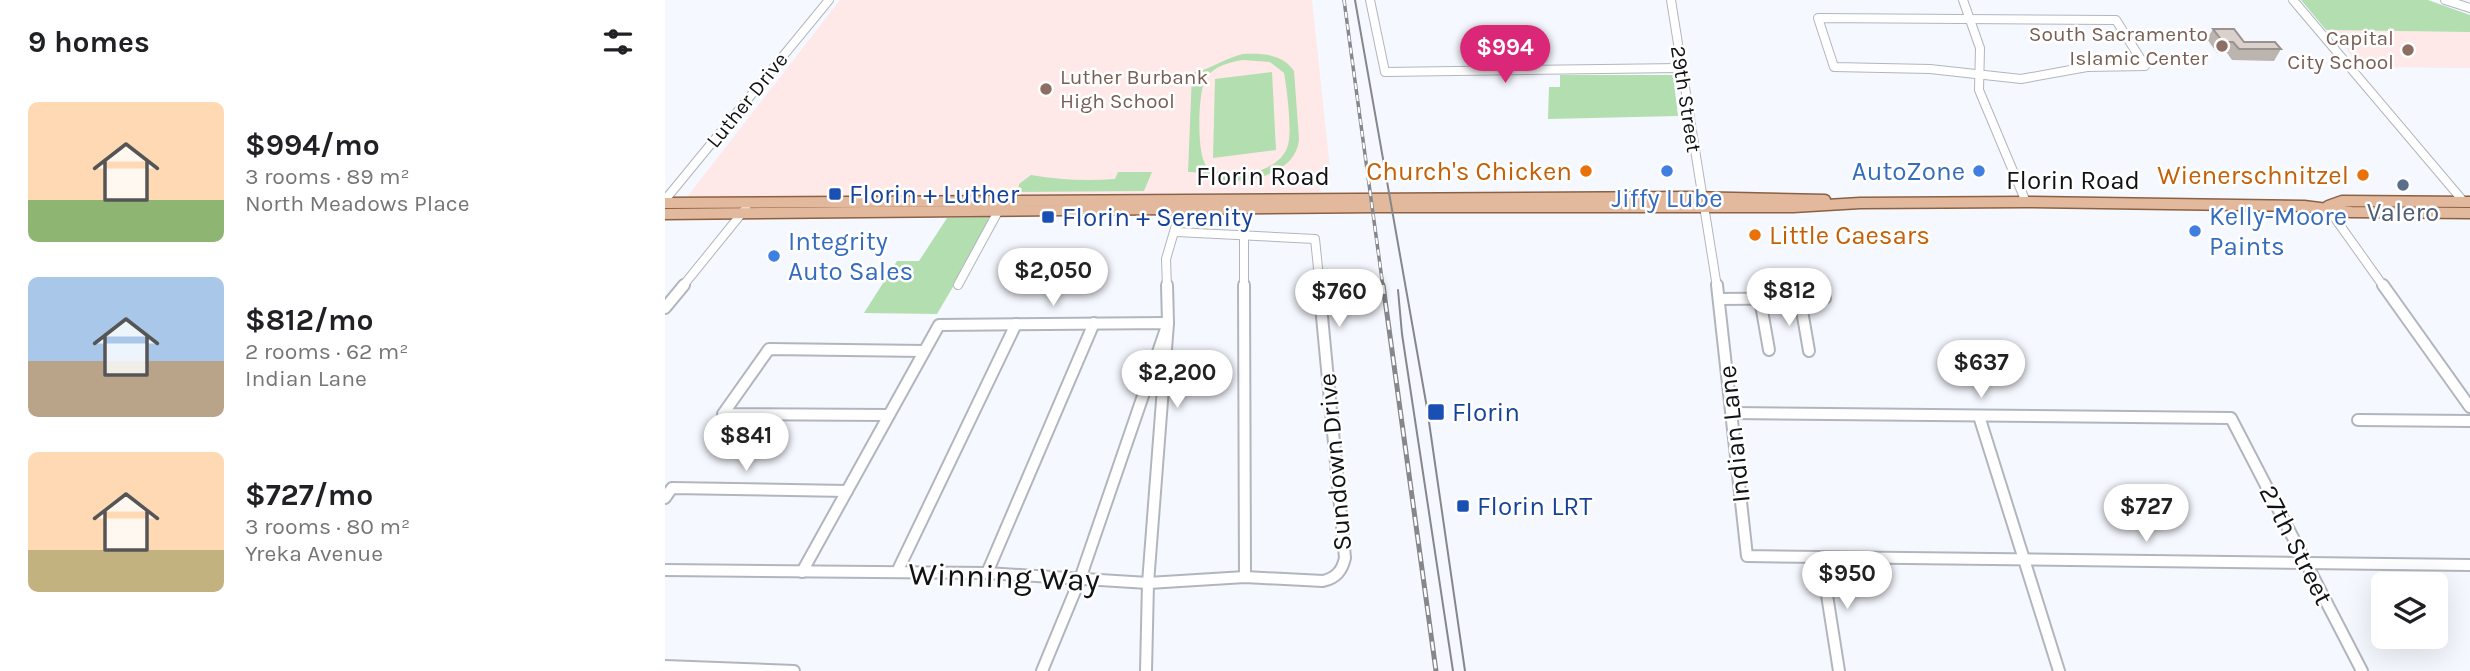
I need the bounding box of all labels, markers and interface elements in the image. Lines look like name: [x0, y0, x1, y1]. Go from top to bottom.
place label: South Sacramento Islamic Center: [2029, 22, 2208, 70]
icon: filters: [599, 23, 637, 61]
text: 9 homes: [28, 24, 150, 60]
pin: $994: [1464, 25, 1546, 85]
place label: Capital City School: [2287, 26, 2394, 74]
text: $994: [1476, 34, 1534, 61]
marker: South Sacramento Islamic Center: [2214, 38, 2230, 54]
marker: Capital City School: [2400, 42, 2416, 58]
street label: 29th Street: [1666, 44, 1706, 154]
street label: Luther Drive: [701, 48, 793, 152]
place label: Luther Burbank High School: [1060, 65, 1208, 113]
marker: Luther Burbank High School: [1038, 81, 1054, 97]
text: $994/mo: [245, 127, 380, 163]
icon: home: [84, 130, 168, 214]
place label: Church's Chicken: [1366, 156, 1572, 187]
place label: AutoZone: [1852, 156, 1965, 187]
place label: Wienerschnitzel: [2157, 160, 2349, 191]
street label: Florin Road: [1196, 161, 1330, 192]
text: 3 rooms · 89 m²: [245, 163, 410, 190]
marker: Church's Chicken: [1578, 163, 1594, 179]
marker: Jiffy Lube: [1659, 163, 1675, 179]
marker: AutoZone: [1971, 163, 1987, 179]
street label: Florin Road: [2006, 165, 2140, 196]
marker: Wienerschnitzel: [2355, 167, 2371, 183]
marker: Valero: [2395, 177, 2411, 193]
place label: Florin + Luther: [849, 179, 1020, 210]
place label: Jiffy Lube: [1612, 183, 1722, 214]
marker: Florin + Luther: [827, 186, 843, 202]
text: North Meadows Place: [245, 190, 469, 217]
place label: Valero: [2367, 197, 2439, 228]
place label: Kelly-Moore Paints: [2209, 201, 2347, 262]
place label: Florin + Serenity: [1062, 202, 1253, 233]
marker: Florin + Serenity: [1040, 209, 1056, 225]
place label: Little Caesars: [1769, 220, 1930, 251]
marker: Kelly-Moore Paints: [2187, 223, 2203, 239]
place label: Integrity Auto Sales: [788, 226, 913, 287]
marker: Little Caesars: [1747, 227, 1763, 243]
marker: Integrity Auto Sales: [766, 248, 782, 264]
pin: $2,050: [996, 248, 1110, 308]
text: $2,050: [1014, 257, 1092, 284]
pin: $812: [1748, 268, 1830, 328]
pin: $760: [1298, 270, 1380, 329]
text: $812: [1763, 277, 1815, 304]
text: $760: [1311, 278, 1367, 305]
text: $812/mo: [245, 302, 374, 338]
icon: home: [84, 305, 168, 389]
text: 2 rooms · 62 m²: [245, 338, 409, 365]
pin: $637: [1940, 340, 2022, 400]
text: $637: [1953, 349, 2009, 376]
pin: $2,200: [1120, 350, 1234, 410]
text: $2,200: [1138, 359, 1216, 386]
street label: Indian Lane: [1711, 364, 1757, 504]
text: Indian Lane: [245, 365, 367, 392]
street label: Sundown Drive: [1312, 372, 1358, 552]
place label: Florin: [1452, 397, 1520, 428]
marker: Florin: [1426, 402, 1446, 422]
pin: $841: [705, 414, 787, 473]
text: $841: [720, 422, 772, 449]
text: $727/mo: [245, 477, 373, 513]
icon: home: [84, 480, 168, 564]
street label: 27th Street: [2253, 480, 2339, 610]
pin: $727: [2105, 484, 2187, 544]
place label: Florin LRT: [1477, 491, 1592, 522]
text: $727: [2120, 493, 2172, 520]
marker: Florin LRT: [1455, 498, 1471, 514]
text: 3 rooms · 80 m²: [245, 513, 410, 540]
text: Yreka Avenue: [245, 540, 383, 567]
pin: $950: [1806, 552, 1888, 611]
street label: Winning Way: [908, 555, 1100, 599]
text: $950: [1818, 560, 1876, 587]
map controls: [2371, 572, 2448, 649]
button: layers: [2371, 572, 2448, 649]

